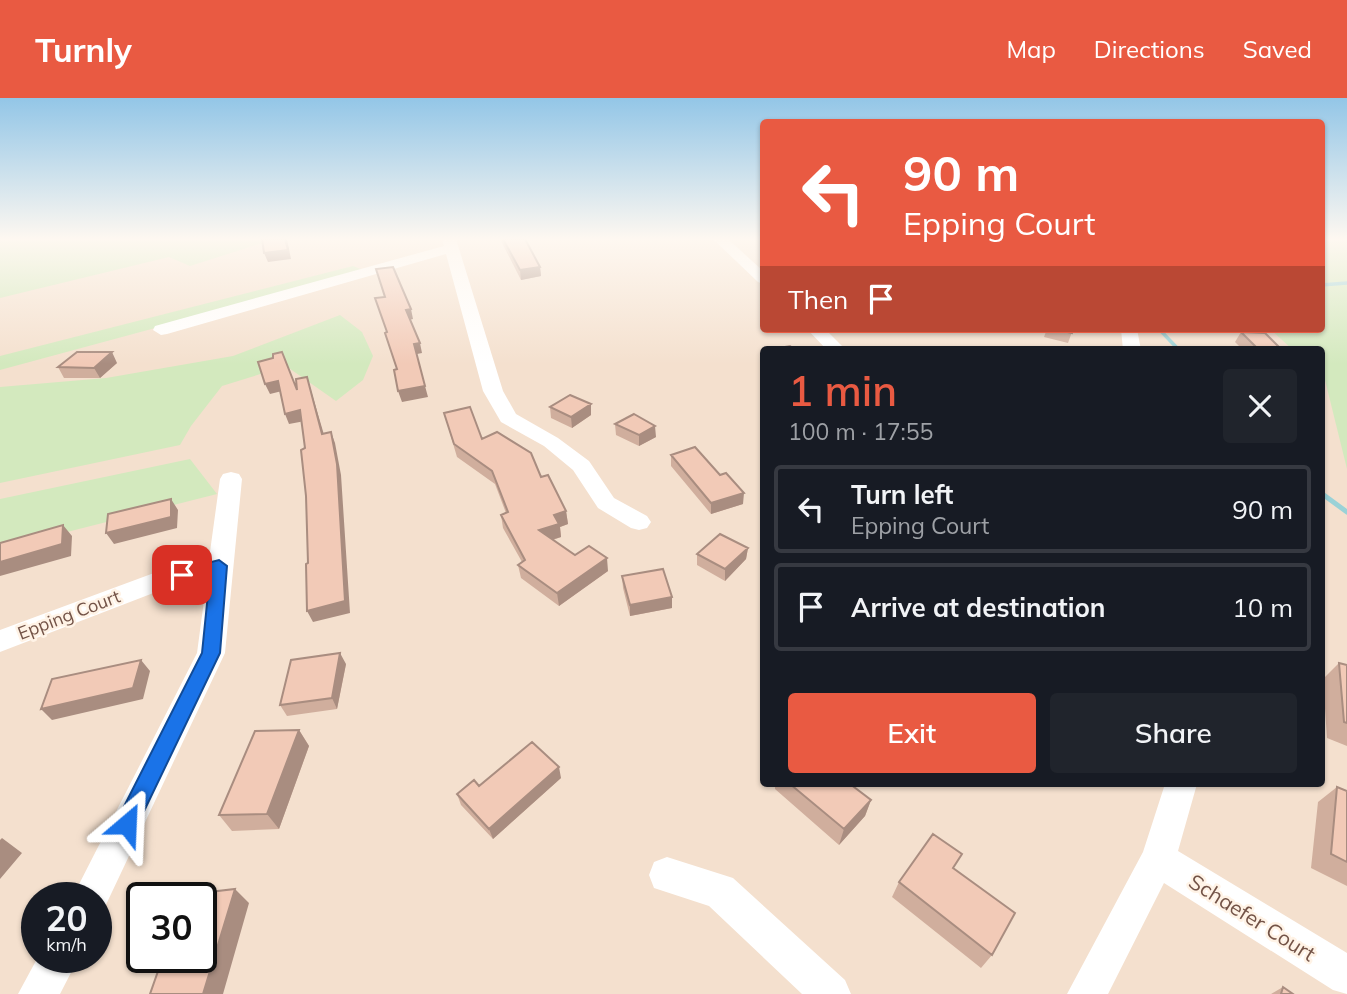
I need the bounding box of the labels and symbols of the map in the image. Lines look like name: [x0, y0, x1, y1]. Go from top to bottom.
pin: [152, 545, 212, 605]
street label: Epping Court: [14, 584, 123, 645]
position arrow: [90, 787, 164, 861]
street label: Schaefer Court: [1184, 868, 1321, 966]
speed limit sign: 30: [126, 882, 217, 973]

